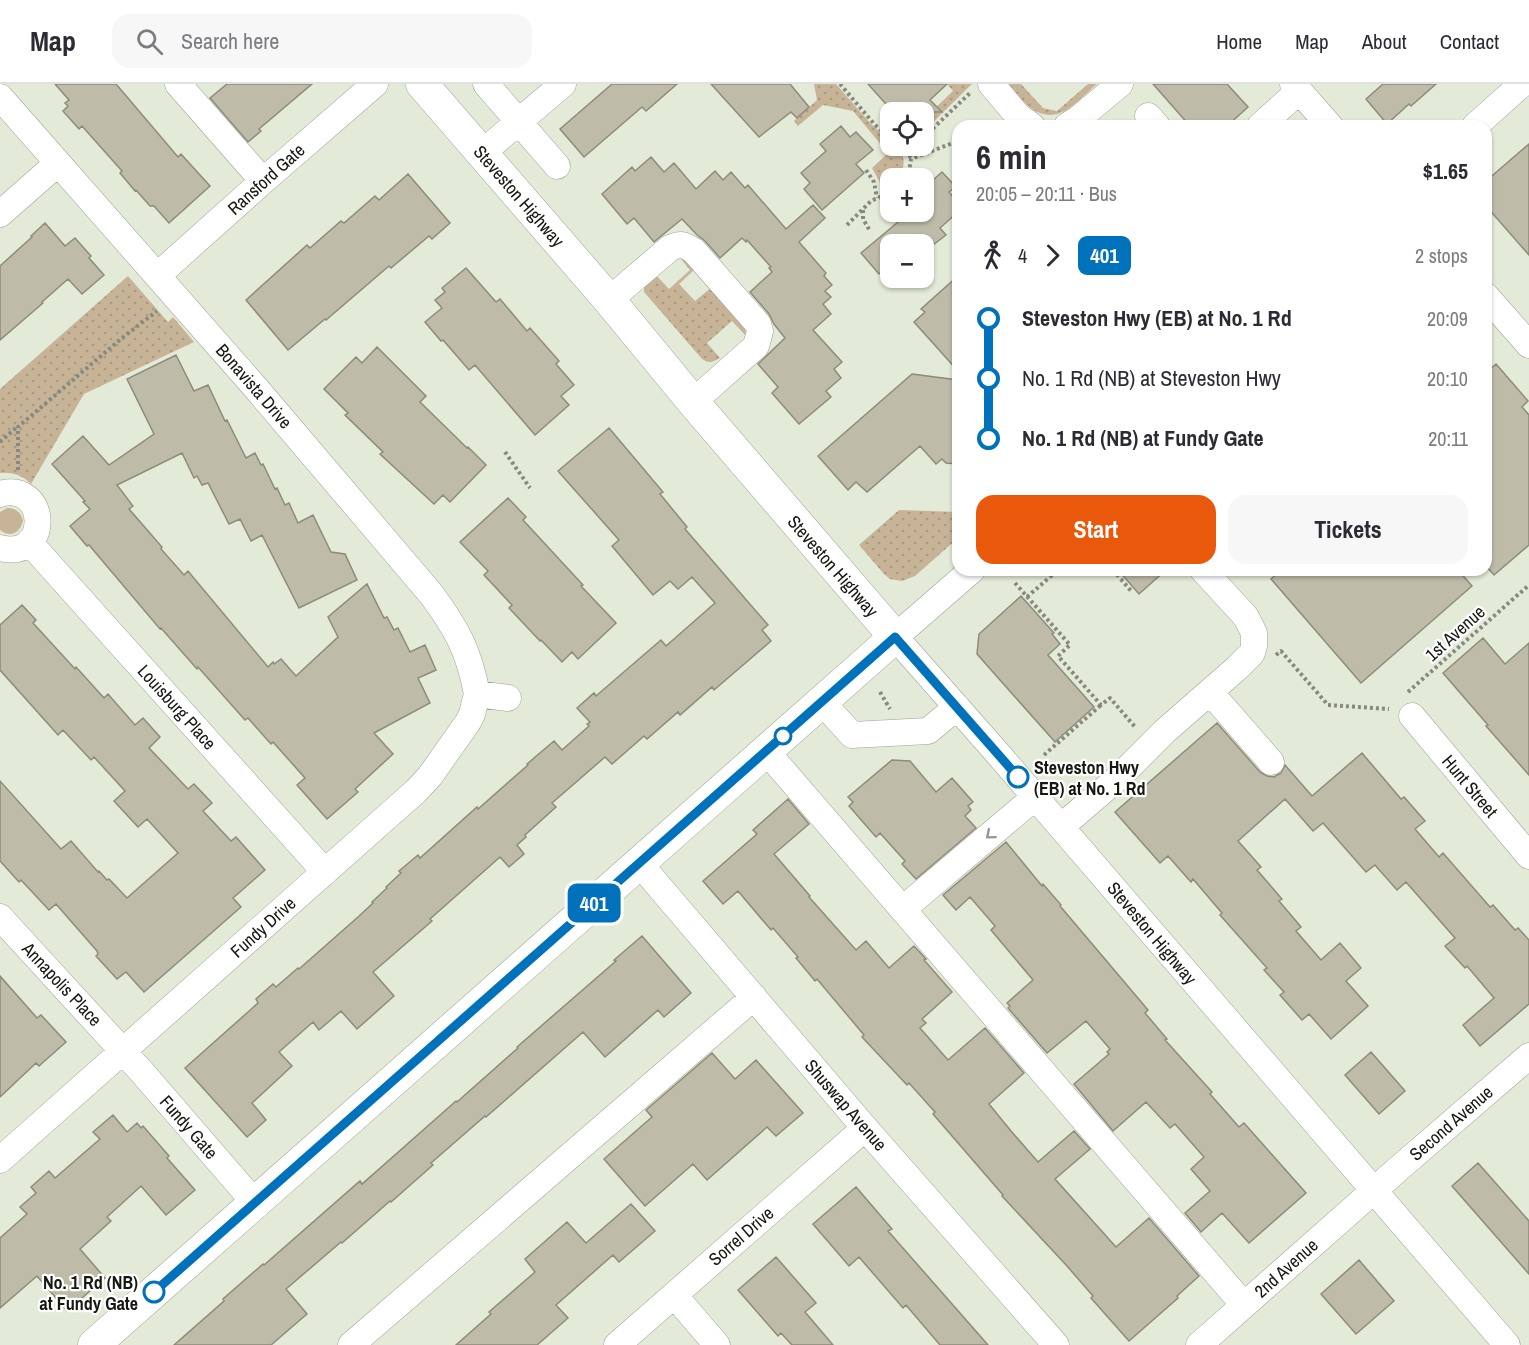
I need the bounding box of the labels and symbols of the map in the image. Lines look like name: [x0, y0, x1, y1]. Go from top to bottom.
street label: Ransford Gate: [222, 138, 310, 220]
street label: Steveston Highway: [468, 140, 571, 253]
street label: Bonavista Drive: [210, 338, 298, 434]
street label: Steveston Highway: [782, 510, 885, 623]
street label: 1st Avenue: [1420, 599, 1490, 667]
street label: Louisburg Place: [132, 659, 222, 755]
unlabelled marker: [774, 727, 792, 745]
street label: Hunt Street: [1436, 749, 1504, 823]
place label: Steveston Hwy (EB) at No. 1 Rd: [1034, 755, 1146, 801]
marker: Steveston Hwy (EB) at No. 1 Rd: [1007, 766, 1029, 788]
one-way arrow: [986, 828, 997, 839]
street label: Steveston Highway: [1102, 876, 1203, 990]
line badge: 401: [560, 884, 628, 922]
street label: Fundy Drive: [225, 891, 301, 963]
street label: Annapolis Place: [16, 936, 108, 1032]
street label: Shuswap Avenue: [799, 1054, 893, 1156]
street label: Second Avenue: [1404, 1080, 1498, 1166]
street label: Fundy Gate: [154, 1090, 224, 1164]
street label: Sorrel Drive: [703, 1201, 779, 1271]
street label: 2nd Avenue: [1249, 1233, 1323, 1303]
place label: No. 1 Rd (NB) at Fundy Gate: [40, 1270, 138, 1316]
marker: No. 1 Rd (NB) at Fundy Gate: [143, 1281, 165, 1303]

